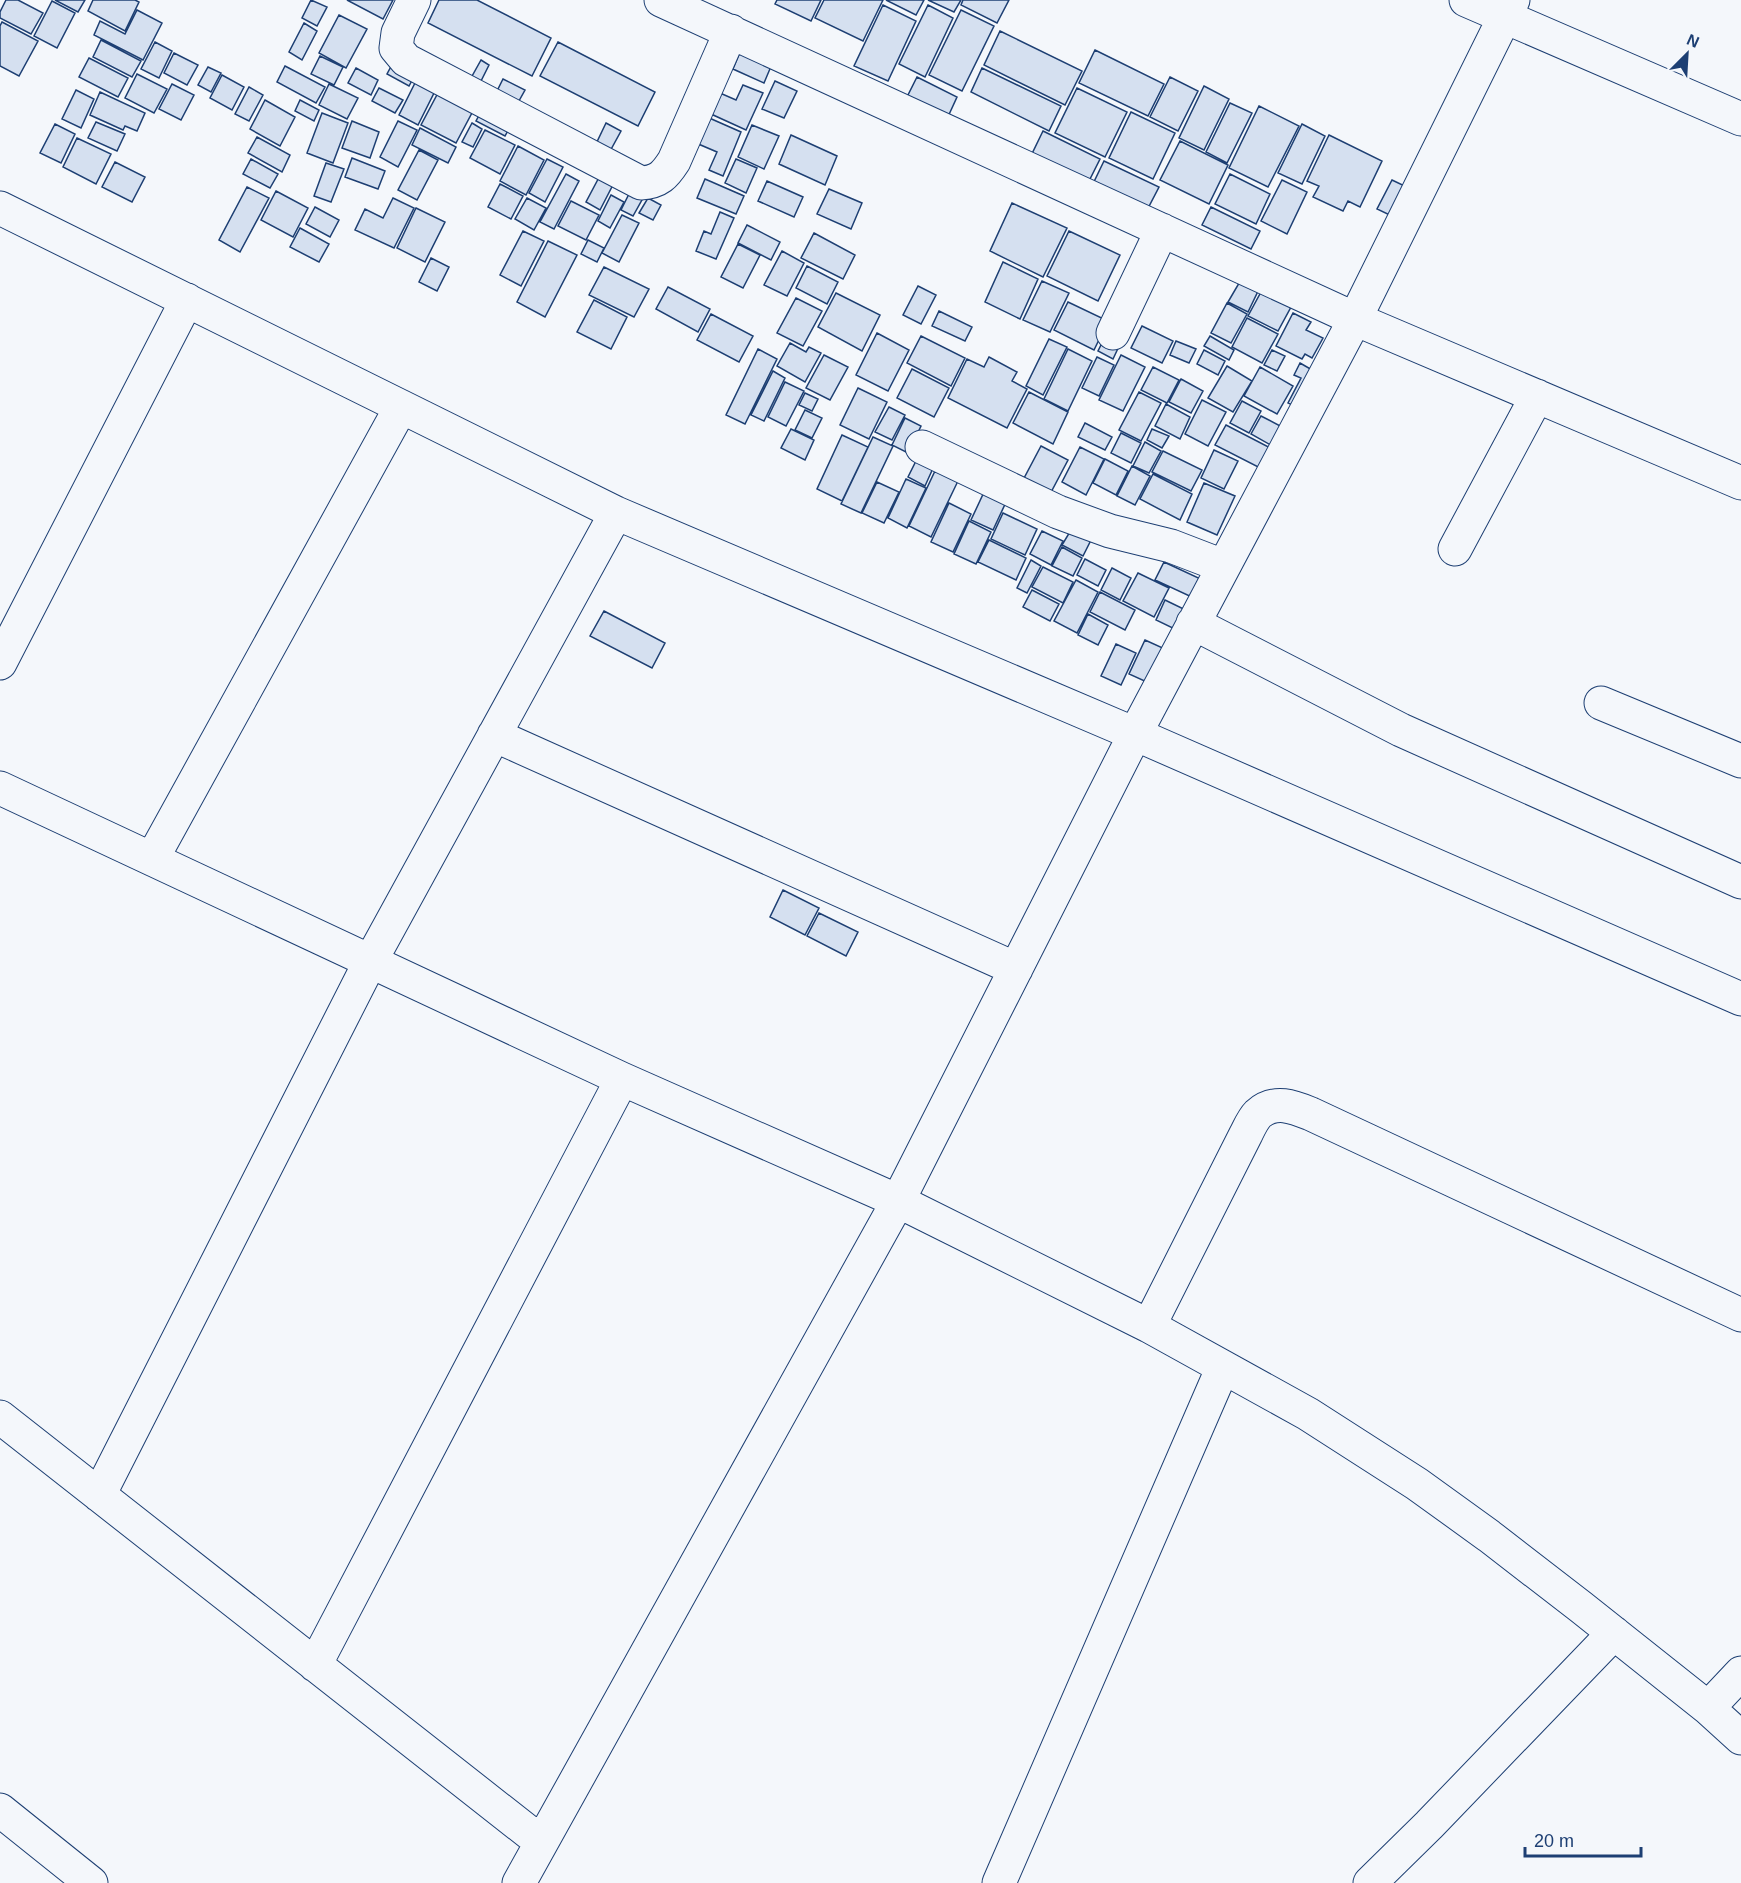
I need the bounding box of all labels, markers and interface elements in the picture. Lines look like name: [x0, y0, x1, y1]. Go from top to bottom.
north arrow: [1657, 24, 1717, 84]
text: N: [1684, 31, 1702, 51]
scale bar: [1525, 1820, 1640, 1858]
text: 20 m: [1534, 1831, 1574, 1851]

